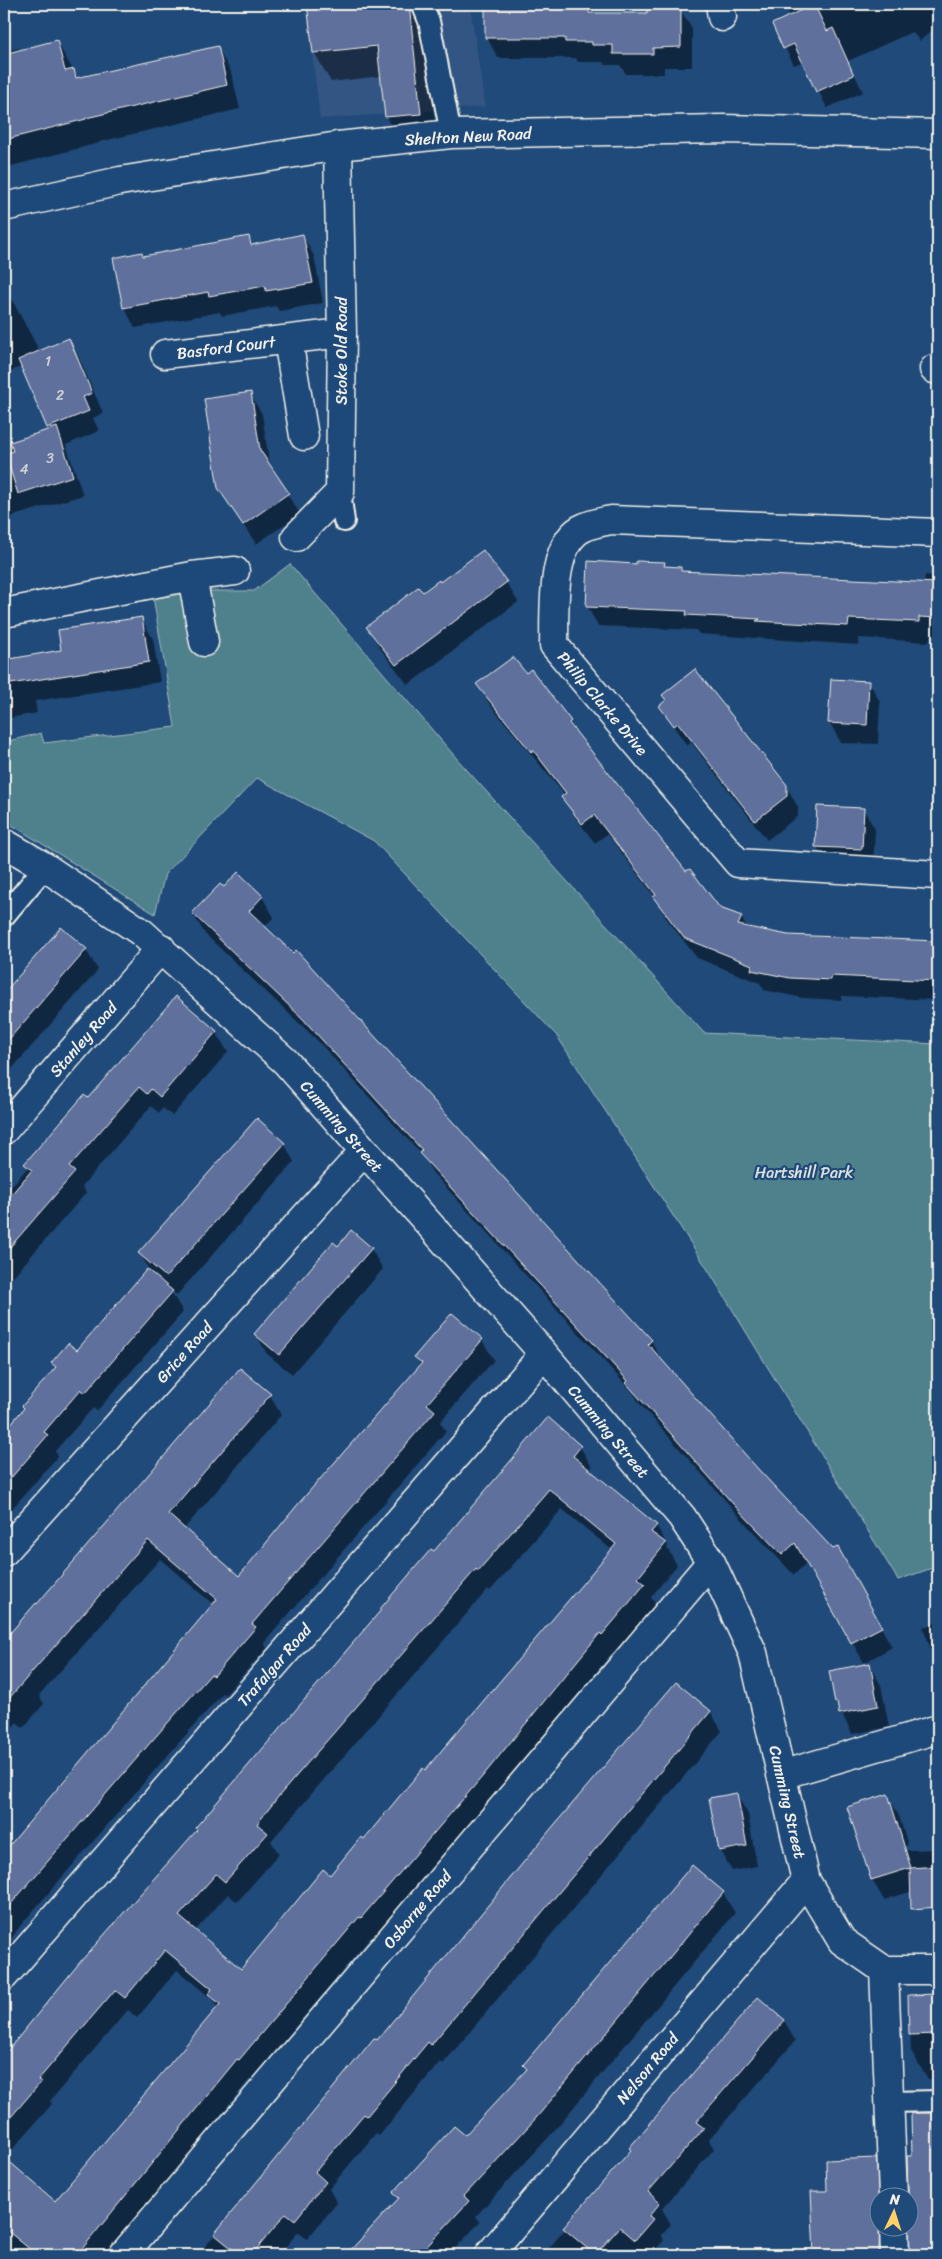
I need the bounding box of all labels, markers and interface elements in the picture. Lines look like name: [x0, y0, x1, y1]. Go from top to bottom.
street label: Shelton New Road: [404, 119, 534, 154]
street label: Stoke Old Road: [327, 295, 356, 405]
street label: Basford Court: [175, 327, 278, 368]
house number: 1: [45, 349, 51, 374]
house number: 2: [56, 383, 64, 408]
house number: 3: [46, 446, 54, 471]
house number: 4: [20, 457, 29, 482]
street label: Philip Clarke Drive: [550, 644, 656, 763]
street label: Stanley Road: [42, 994, 126, 1084]
street label: Cumming Street: [293, 1073, 390, 1179]
park label: Hartshill Park: [755, 1158, 854, 1187]
street label: Grice Road: [148, 1313, 221, 1390]
street label: Cumming Street: [560, 1378, 657, 1485]
street label: Trafalgar Road: [230, 1616, 320, 1714]
street label: Cumming Street: [760, 1743, 815, 1862]
street label: Osborne Road: [375, 1862, 460, 1955]
street label: Nelson Road: [609, 2025, 687, 2111]
north arrow: [870, 2186, 920, 2236]
text: N: [888, 2187, 901, 2212]

